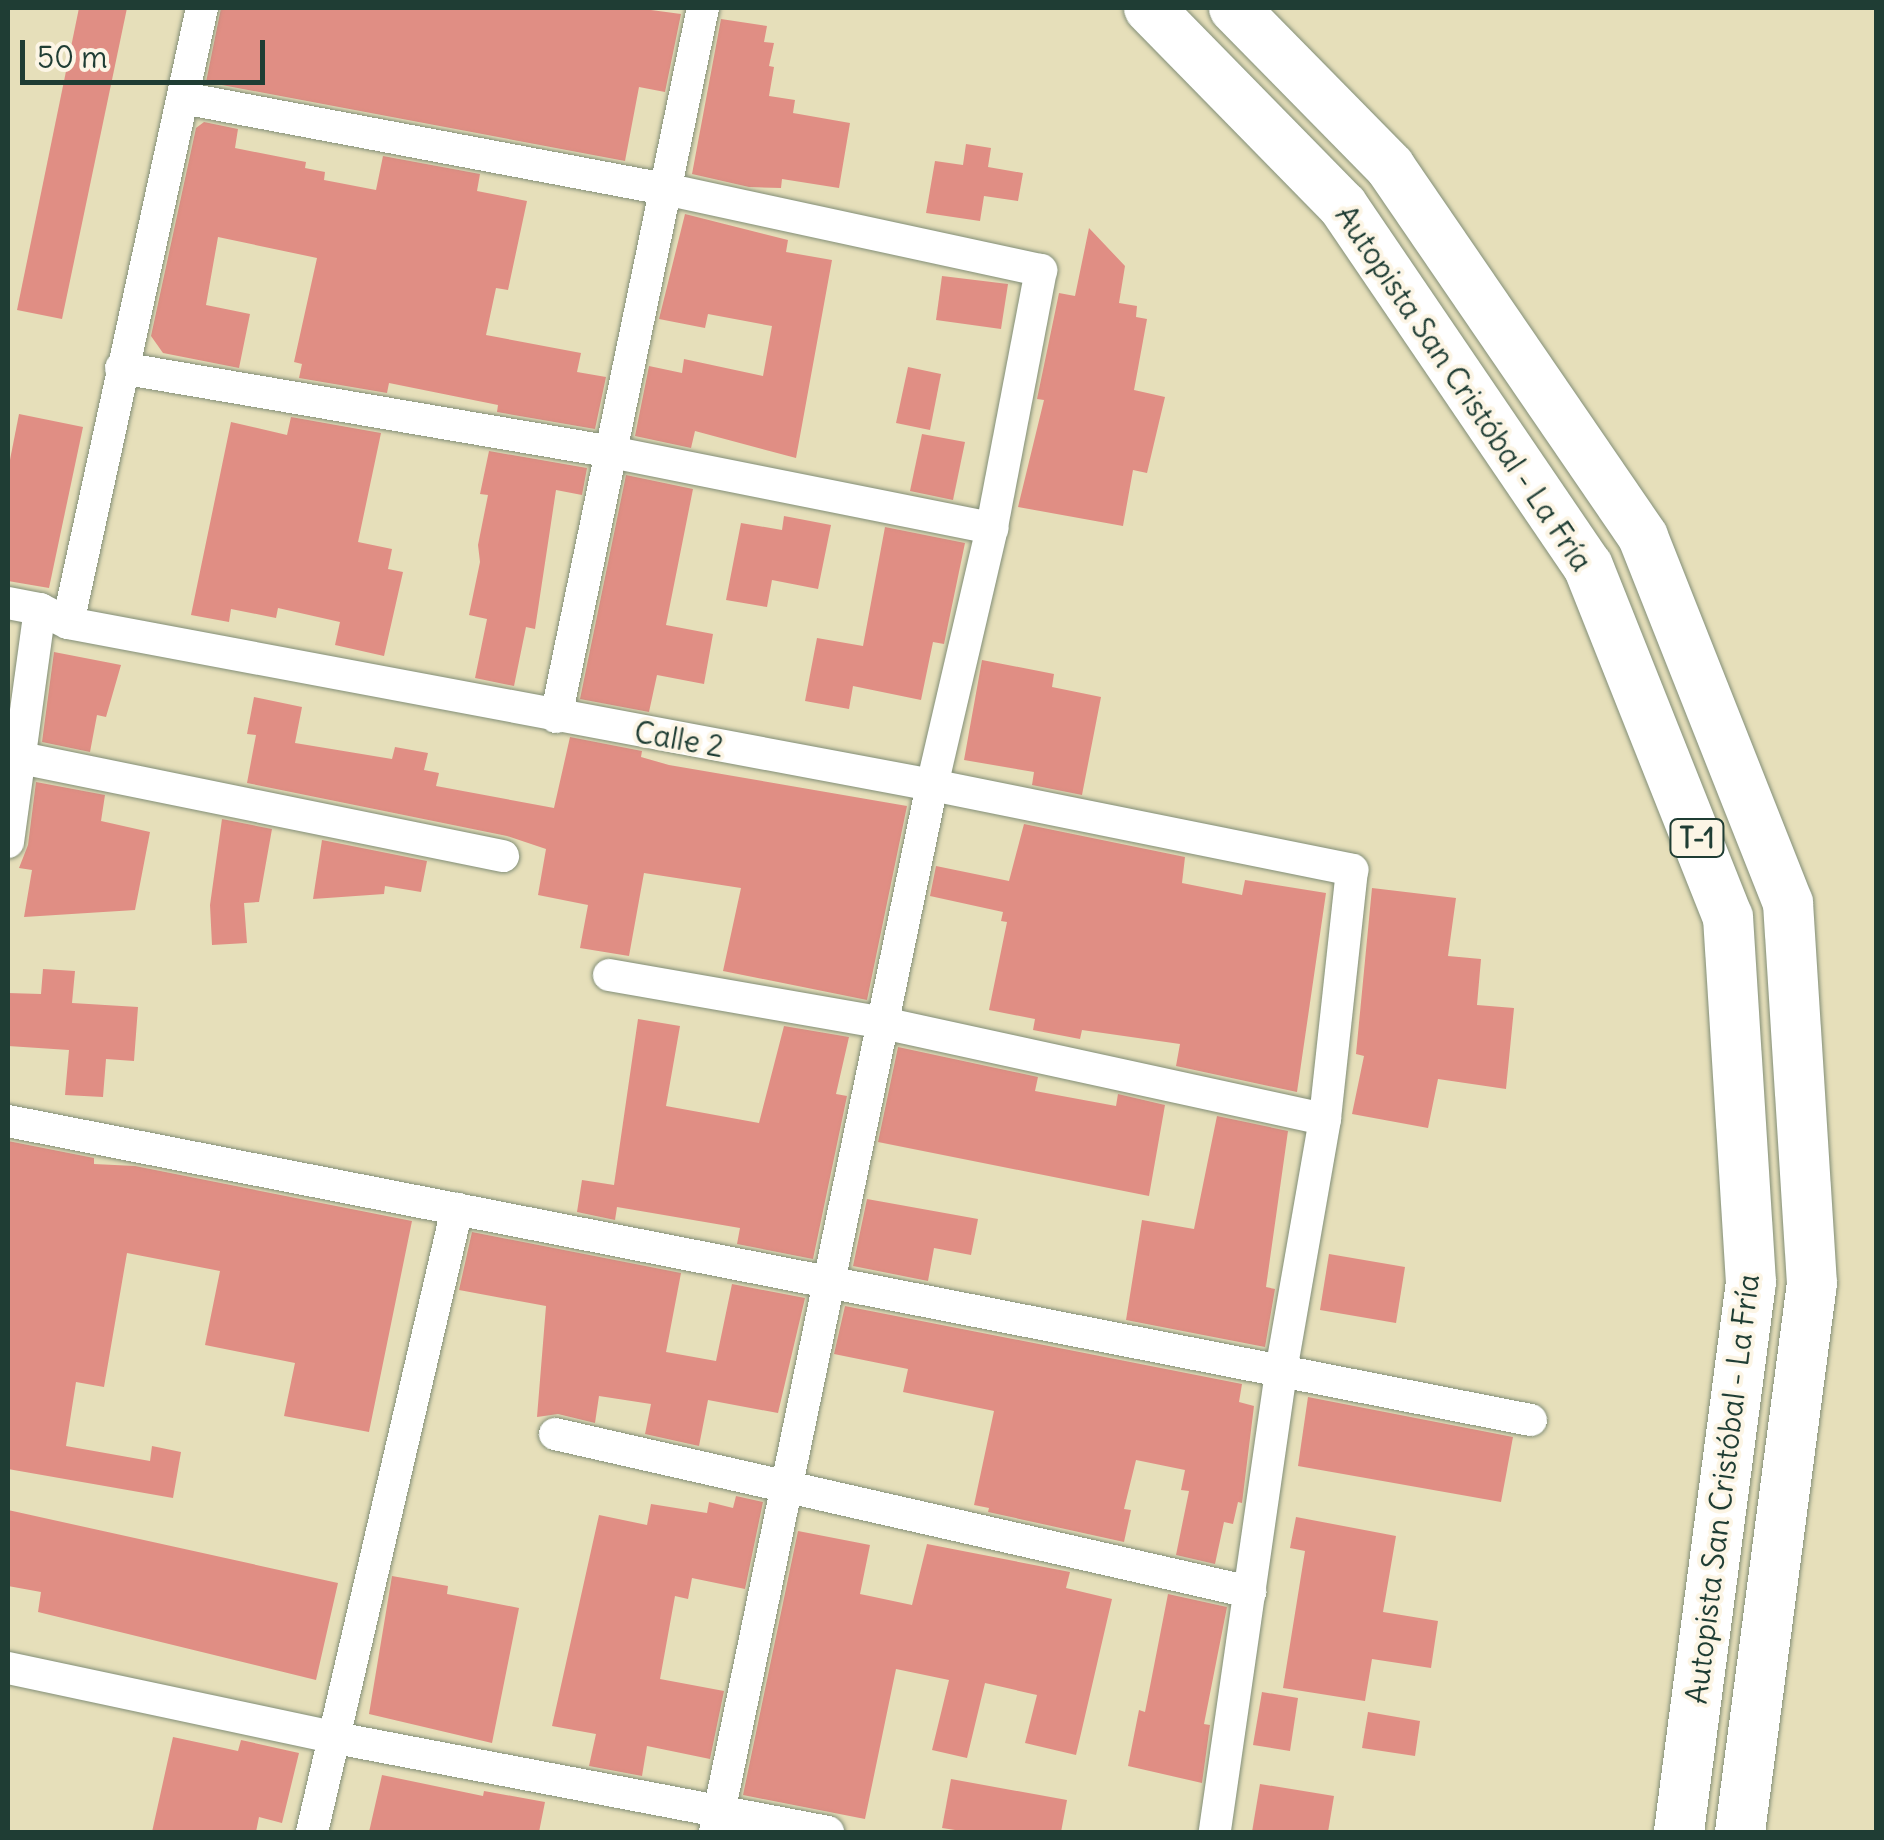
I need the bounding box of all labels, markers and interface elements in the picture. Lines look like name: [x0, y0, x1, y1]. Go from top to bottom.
scale bar: [25, 20, 270, 82]
text: 50 m: [37, 38, 107, 76]
street label: Autopista San Cristóbal - La Fría: [1328, 199, 1600, 577]
street label: Calle 2: [632, 713, 726, 765]
road number: T-1: [1667, 815, 1727, 861]
street label: Autopista San Cristóbal - La Fría: [1678, 1272, 1766, 1706]

